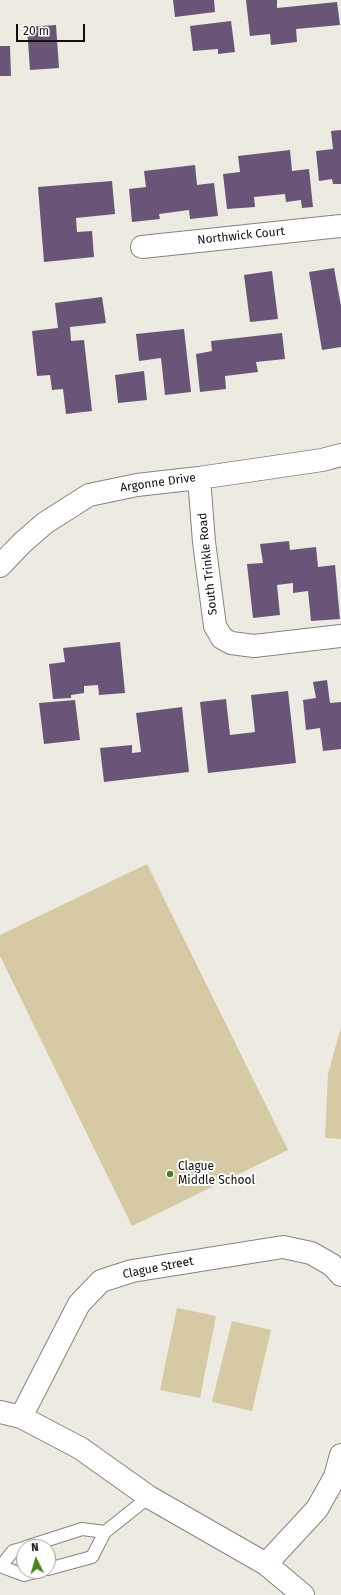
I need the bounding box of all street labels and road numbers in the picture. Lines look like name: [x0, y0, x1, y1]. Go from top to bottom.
street label: Northwick Court: [197, 224, 285, 248]
street label: Argonne Drive: [119, 471, 197, 495]
street label: South Trinkle Road: [195, 512, 221, 616]
street label: Clague Street: [121, 1254, 195, 1282]

